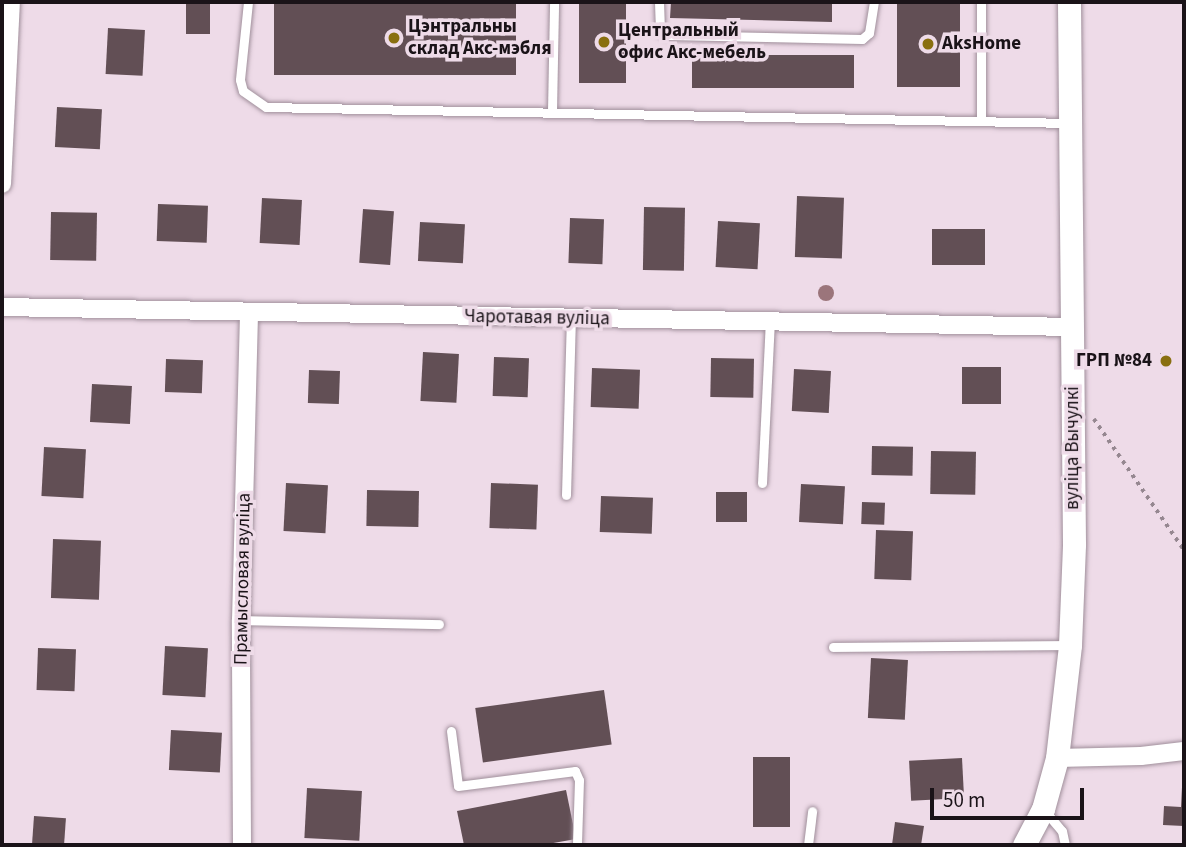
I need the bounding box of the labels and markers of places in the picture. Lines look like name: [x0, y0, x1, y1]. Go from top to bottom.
place label: Цэнтральны склад Акс-мэбля: [408, 16, 552, 60]
place label: Центральный офис Акс-мебель: [618, 20, 766, 64]
marker: Цэнтральны склад Акс-мэбля: [386, 30, 402, 46]
place label: AksHome: [942, 33, 1021, 55]
marker: Центральный офис Акс-мебель: [596, 34, 612, 50]
marker: AksHome: [920, 36, 936, 52]
place label: ГРП №84: [1076, 350, 1152, 372]
marker: ГРП №84: [1158, 353, 1174, 369]

